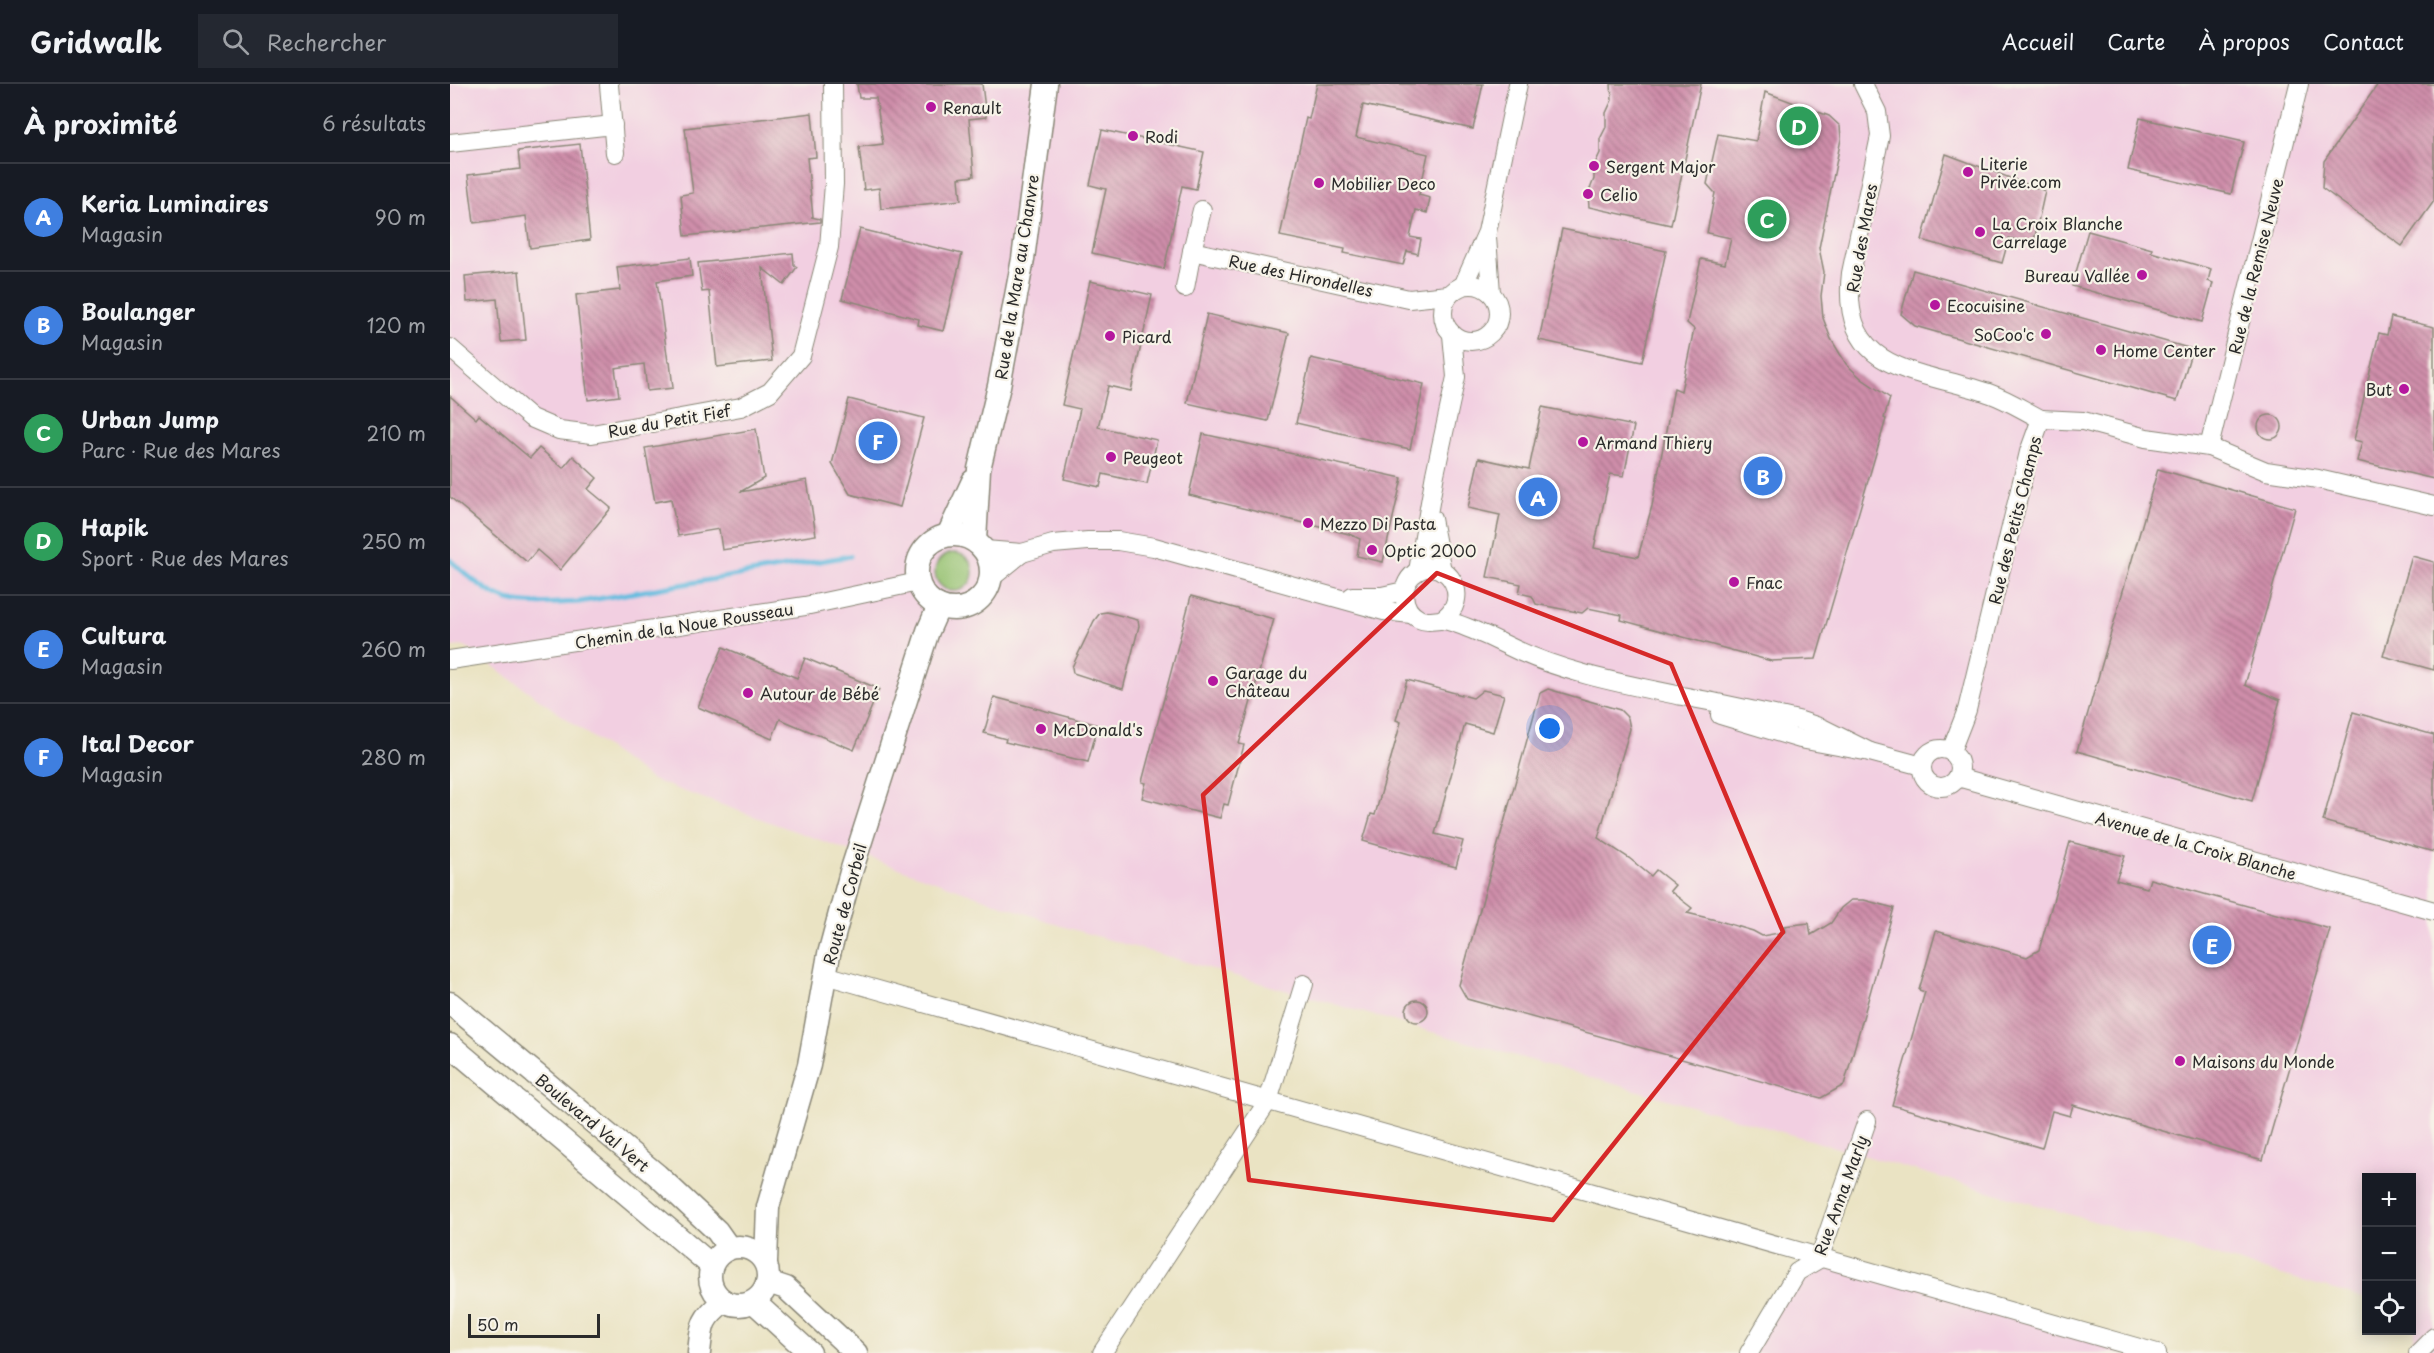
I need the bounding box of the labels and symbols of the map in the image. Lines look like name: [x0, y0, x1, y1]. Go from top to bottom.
place label: Renault: [943, 95, 1002, 119]
marker: Renault: [924, 100, 938, 114]
pin: D: [1780, 104, 1818, 148]
place label: Rodi: [1145, 124, 1178, 148]
marker: Rodi: [1126, 129, 1140, 143]
place label: Literie Privée.com: [1980, 151, 2062, 193]
place label: Sergent Major: [1606, 154, 1716, 178]
marker: Sergent Major: [1587, 159, 1601, 173]
marker: Literie Privée.com: [1961, 165, 1975, 179]
place label: Mobilier Deco: [1331, 171, 1436, 195]
street label: Rue de la Mare au Chanvre: [988, 173, 1044, 381]
street label: Rue de la Remise Neuve: [2222, 175, 2289, 356]
marker: Mobilier Deco: [1312, 176, 1326, 190]
place label: Celio: [1600, 182, 1638, 206]
street label: Rue des Mares: [1840, 182, 1882, 294]
marker: Celio: [1581, 187, 1595, 201]
pin: C: [1748, 196, 1786, 242]
place label: La Croix Blanche Carrelage: [1992, 211, 2123, 253]
marker: La Croix Blanche Carrelage: [1973, 225, 1987, 239]
street label: Rue des Hirondelles: [1227, 248, 1375, 302]
place label: Bureau Vallée: [2024, 263, 2130, 287]
marker: Bureau Vallée: [2135, 268, 2149, 282]
place label: Ecocuisine: [1947, 293, 2025, 317]
marker: Ecocuisine: [1928, 298, 1942, 312]
place label: SoCoo'c: [1973, 322, 2034, 346]
place label: Picard: [1122, 324, 1172, 348]
marker: SoCoo'c: [2039, 327, 2053, 341]
marker: Picard: [1103, 329, 1117, 343]
place label: Home Center: [2113, 338, 2216, 362]
marker: Home Center: [2094, 343, 2108, 357]
place label: But: [2366, 377, 2392, 401]
marker: But: [2397, 382, 2411, 396]
street label: Rue du Petit Fief: [606, 397, 733, 443]
pin: F: [858, 418, 898, 464]
place label: Armand Thiery: [1595, 430, 1712, 454]
street label: Rue des Petits Champs: [1981, 433, 2047, 607]
marker: Armand Thiery: [1576, 435, 1590, 449]
place label: Peugeot: [1123, 445, 1183, 469]
marker: Peugeot: [1104, 450, 1118, 464]
pin: B: [1744, 454, 1782, 498]
pin: A: [1518, 474, 1558, 520]
place label: Mezzo Di Pasta: [1320, 511, 1436, 535]
marker: Mezzo Di Pasta: [1301, 516, 1315, 530]
place label: Optic 2000: [1384, 538, 1477, 562]
marker: Optic 2000: [1365, 543, 1379, 557]
place label: Fnac: [1746, 570, 1783, 594]
marker: Fnac: [1727, 575, 1741, 589]
street label: Chemin de la Noue Rousseau: [573, 596, 795, 654]
place label: Garage du Château: [1225, 660, 1307, 702]
marker: Garage du Château: [1206, 674, 1220, 688]
place label: Autour de Bébé: [760, 681, 880, 705]
marker: Autour de Bébé: [741, 686, 755, 700]
your location: [1535, 714, 1564, 743]
place label: McDonald's: [1053, 717, 1143, 741]
marker: McDonald's: [1034, 722, 1048, 736]
street label: Avenue de la Croix Blanche: [2093, 805, 2299, 885]
street label: Route de Corbeil: [816, 841, 872, 967]
pin: E: [2192, 922, 2232, 968]
place label: Maisons du Monde: [2192, 1049, 2335, 1073]
marker: Maisons du Monde: [2173, 1054, 2187, 1068]
street label: Boulevard Val Vert: [531, 1067, 656, 1177]
street label: Rue Anna Marly: [1807, 1132, 1873, 1258]
scale bar: [468, 1311, 600, 1338]

